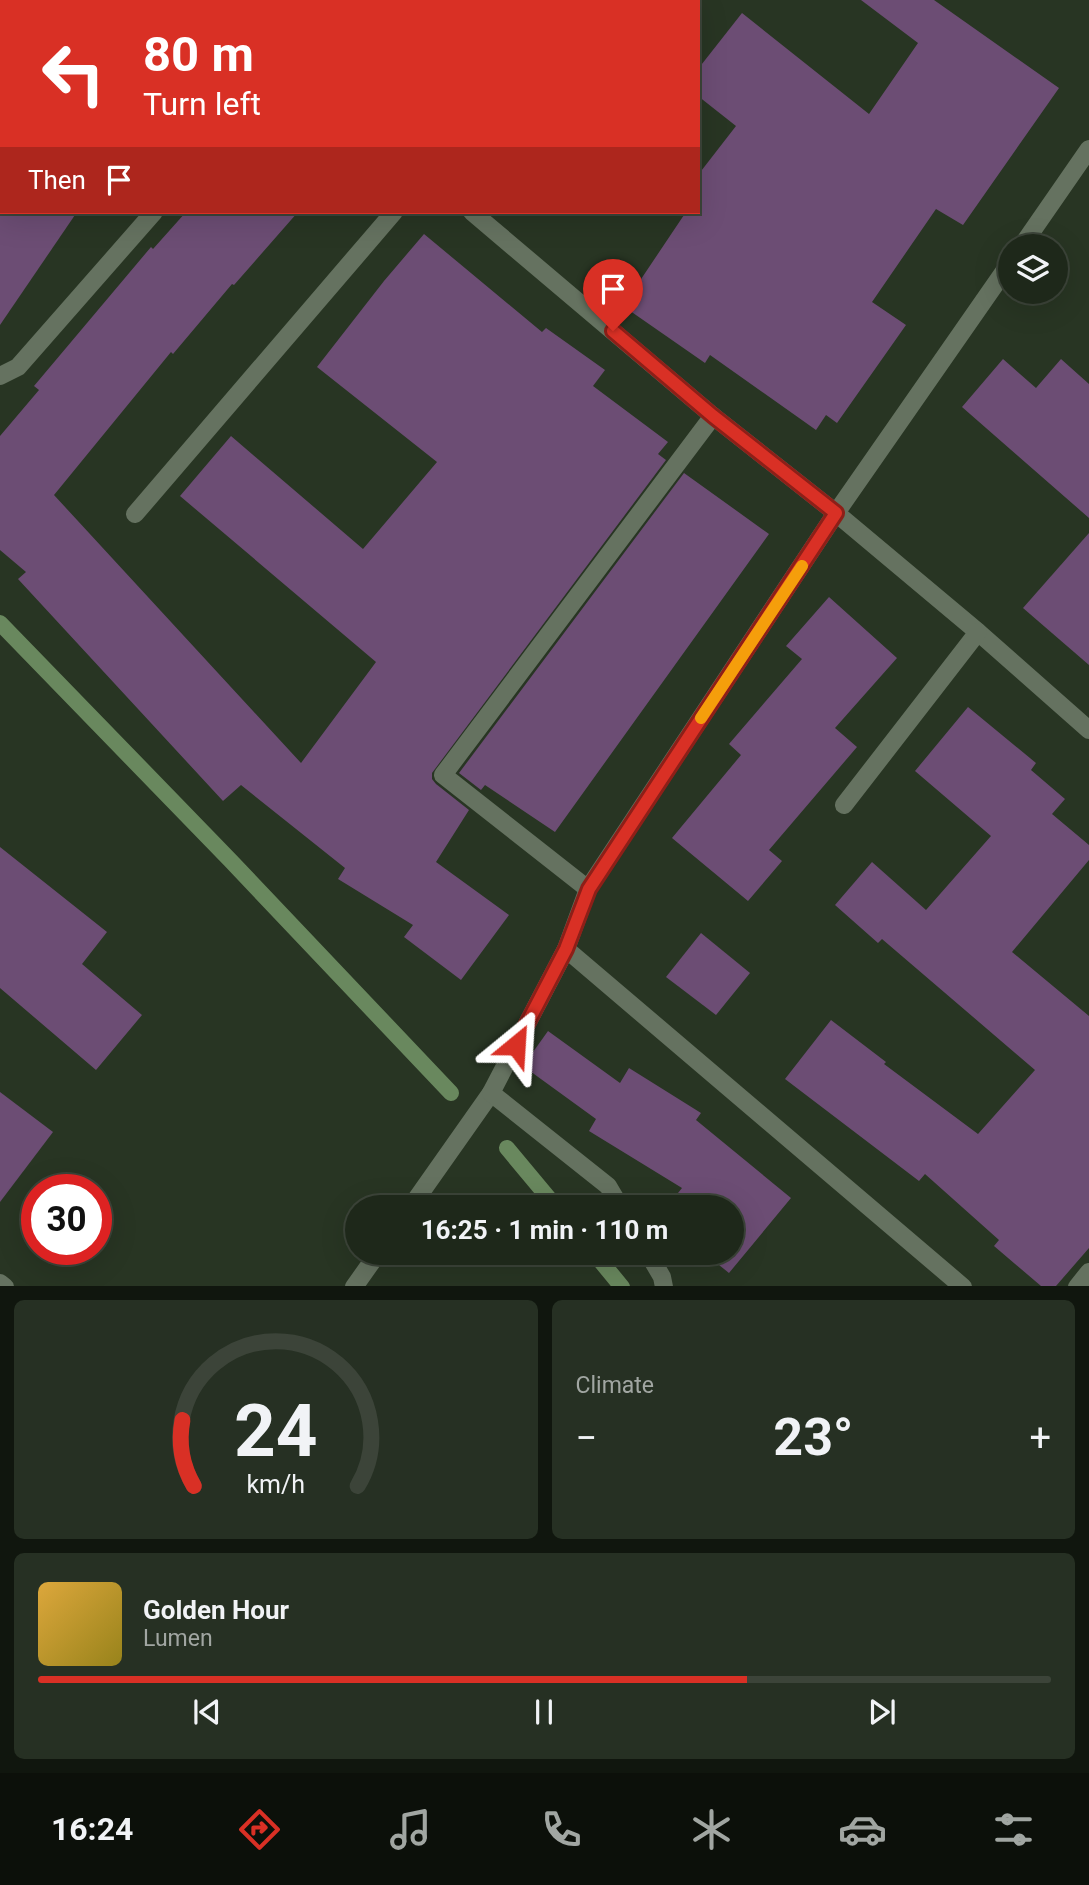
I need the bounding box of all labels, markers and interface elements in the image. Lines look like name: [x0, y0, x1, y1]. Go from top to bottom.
text: 80 m: [143, 26, 254, 83]
icon: left: [28, 28, 119, 119]
text: Turn left: [143, 85, 261, 123]
icon: arrive: [100, 161, 138, 199]
text: Then: [28, 165, 86, 195]
map controls: [998, 234, 1068, 304]
button: layers: [998, 234, 1068, 304]
pin: [583, 259, 643, 331]
icon: arrive: [594, 270, 632, 308]
position arrow: [479, 1008, 553, 1082]
speed limit sign: 30: [21, 1174, 112, 1265]
text: 16:25 · 1 min · 110 m: [421, 1215, 668, 1245]
text: Climate: [576, 1372, 654, 1399]
text: 24: [234, 1388, 318, 1474]
text: 23°: [773, 1407, 853, 1468]
text: −: [576, 1416, 597, 1460]
text: +: [1029, 1416, 1051, 1460]
text: km/h: [246, 1469, 305, 1498]
text: Golden Hour: [143, 1595, 289, 1625]
text: Lumen: [143, 1625, 213, 1652]
icon: previous: [188, 1693, 226, 1731]
icon: pause: [525, 1693, 563, 1731]
icon: next: [863, 1693, 901, 1731]
icon: directions: [235, 1805, 284, 1854]
icon: music: [386, 1805, 435, 1854]
icon: phone: [537, 1805, 586, 1854]
icon: climate: [687, 1805, 736, 1854]
icon: car: [838, 1805, 887, 1854]
icon: filters: [989, 1805, 1038, 1854]
text: 16:24: [51, 1810, 133, 1848]

